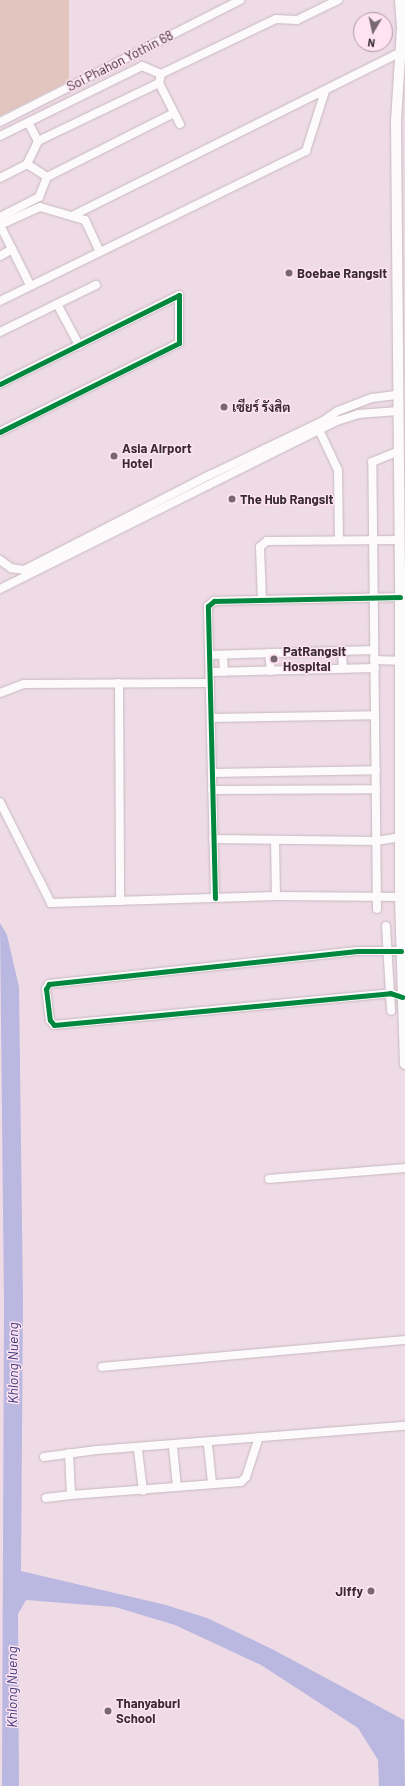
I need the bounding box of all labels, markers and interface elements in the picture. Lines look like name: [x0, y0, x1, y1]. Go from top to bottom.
north arrow: [353, 12, 393, 52]
street label: Soi Phahon Yothin 68: [64, 27, 176, 95]
text: N: [367, 36, 376, 50]
place label: Boebae Rangsit: [297, 265, 387, 281]
marker: Boebae Rangsit: [284, 268, 294, 278]
place label: เซียร์ รังสิต: [232, 399, 290, 415]
marker: เซียร์ รังสิต: [219, 402, 229, 412]
place label: Asia Airport Hotel: [122, 441, 192, 472]
marker: Asia Airport Hotel: [109, 451, 119, 461]
place label: The Hub Rangsit: [240, 491, 334, 507]
marker: The Hub Rangsit: [227, 494, 237, 504]
place label: PatRangsit Hospital: [283, 644, 346, 675]
marker: PatRangsit Hospital: [268, 653, 280, 665]
water label: Khlong Nueng: [5, 1322, 21, 1404]
place label: Jiffy: [335, 1583, 363, 1599]
marker: Jiffy: [366, 1586, 376, 1596]
water label: Khlong Nueng: [4, 1646, 20, 1728]
place label: Thanyaburi School: [116, 1696, 180, 1727]
marker: Thanyaburi School: [103, 1706, 113, 1716]

